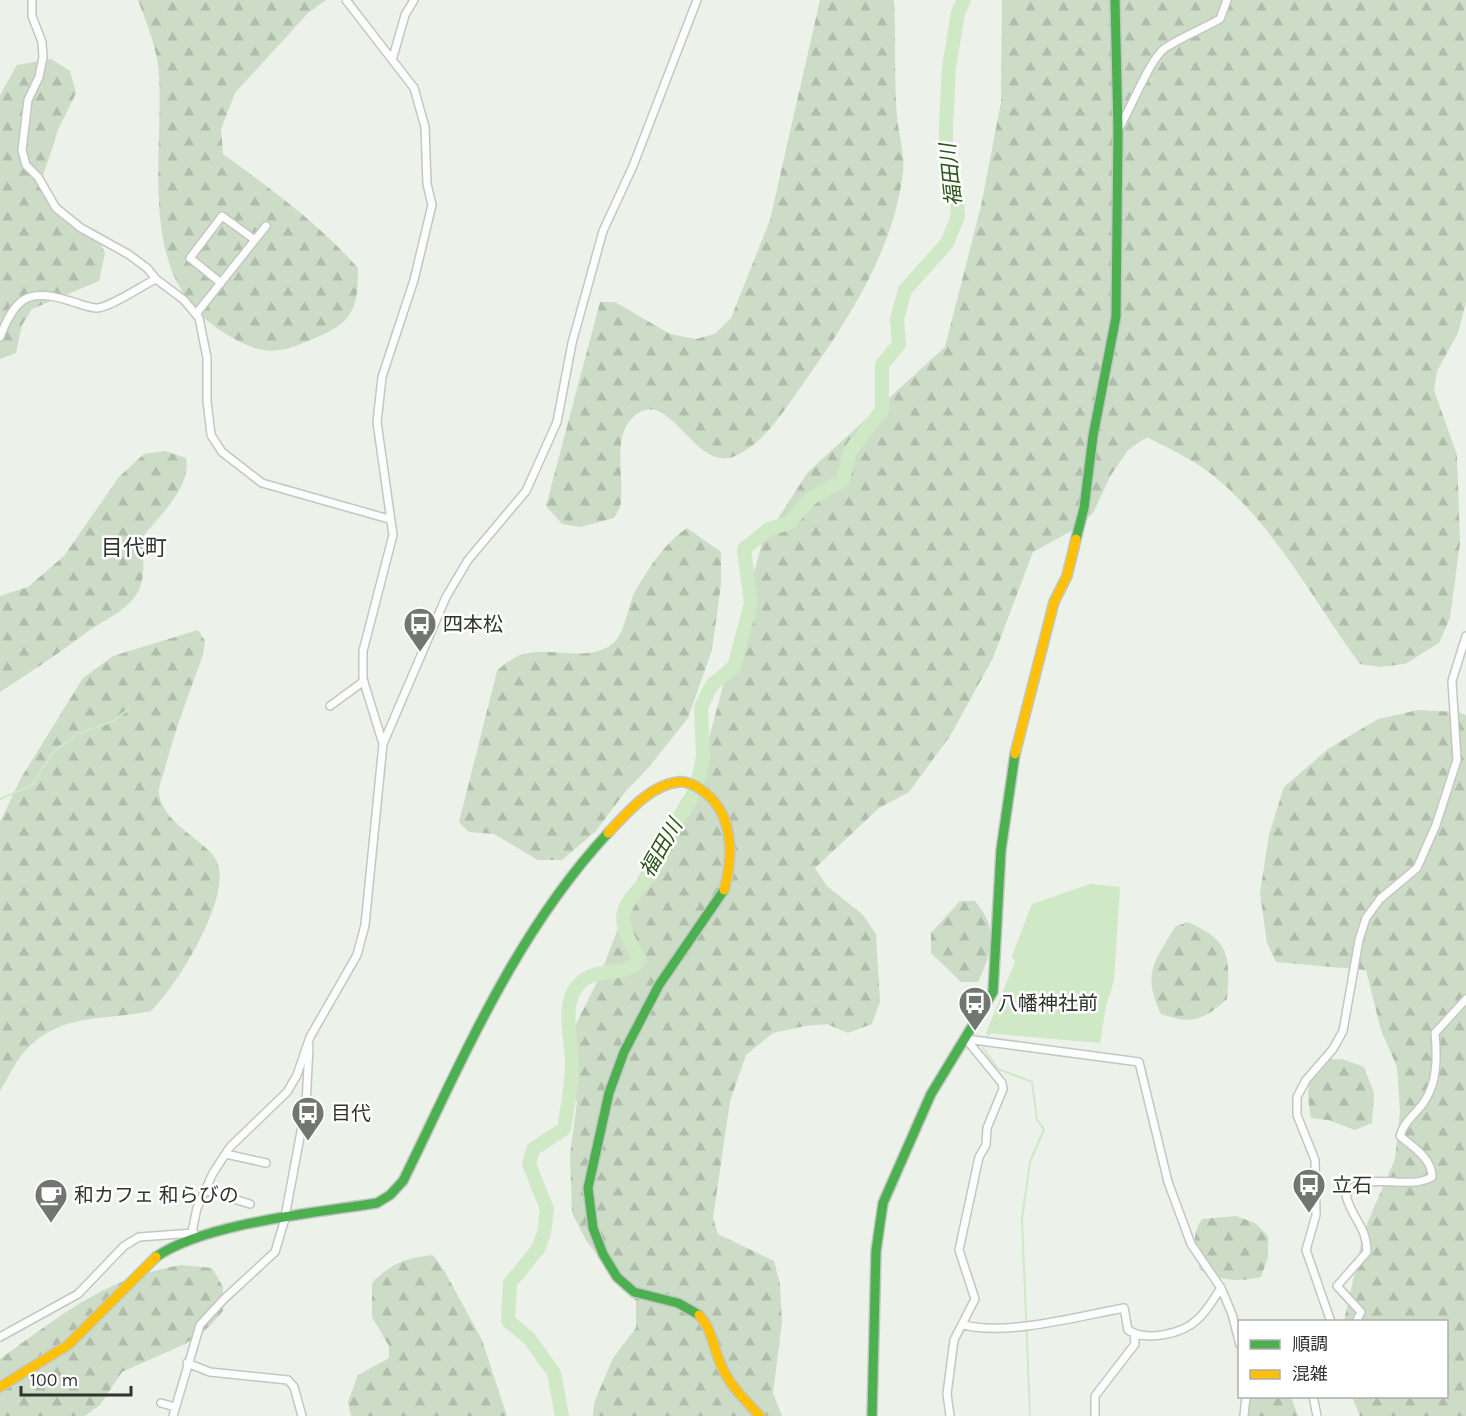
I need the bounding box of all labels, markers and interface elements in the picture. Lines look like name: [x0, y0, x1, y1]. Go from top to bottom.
water label: 福田川: [936, 140, 966, 208]
district label: 目代町: [101, 535, 167, 561]
bus stop icon: 四本松: [402, 606, 438, 653]
place label: 四本松: [443, 613, 503, 636]
water label: 福田川: [635, 813, 688, 881]
bus stop icon: 八幡神社前: [957, 985, 993, 1032]
place label: 八幡神社前: [998, 992, 1098, 1015]
bus stop icon: 目代: [290, 1095, 326, 1142]
place label: 目代: [331, 1102, 371, 1125]
bus stop icon: 立石: [1291, 1167, 1327, 1214]
place label: 立石: [1332, 1174, 1372, 1197]
cafe icon: 和カフェ 和らびの: [33, 1177, 69, 1224]
place label: 和カフェ 和らびの: [74, 1184, 239, 1207]
legend: [1238, 1320, 1448, 1398]
text: 順調: [1292, 1333, 1328, 1355]
scale bar: [21, 1359, 130, 1397]
text: 混雑: [1292, 1363, 1328, 1385]
text: 100 m: [30, 1369, 78, 1391]

